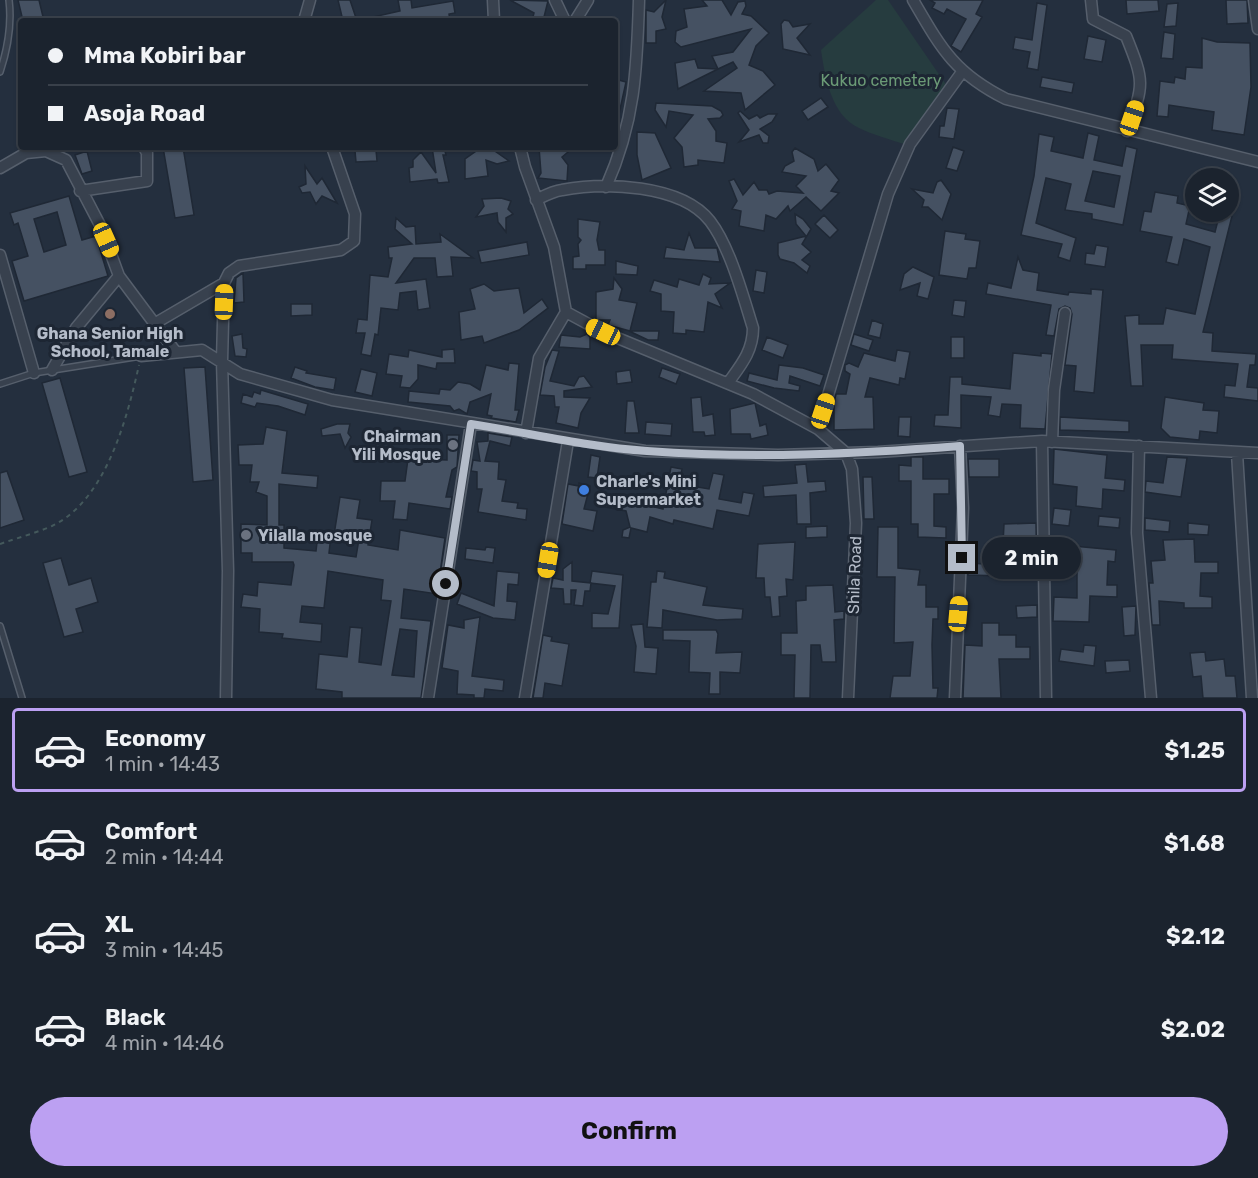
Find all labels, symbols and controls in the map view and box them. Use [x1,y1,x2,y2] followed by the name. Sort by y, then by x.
[84,42,245,69] text: Mma Kobiri bar
[821,71,942,90] park label: Kukuo cemetery
[1118,98,1146,138] car
[84,100,205,127] text: Asoja Road
[1185,168,1239,222] map controls
[1185,168,1239,222] button: layers
[90,220,122,260] car
[214,284,234,320] car
[103,307,117,321] marker: Ghana Senior High School, Tamale
[583,316,623,348] car
[37,324,183,361] place label: Ghana Senior High School, Tamale
[809,391,837,431] car
[352,427,441,464] place label: Chairman Yili Mosque
[446,438,460,452] marker: Chairman Yili Mosque
[596,472,702,509] place label: Charle's Mini Supermarket
[577,483,591,497] marker: Charle's Mini Supermarket
[258,526,372,545] place label: Yilalla mosque
[239,528,253,542] marker: Yilalla mosque
[844,536,865,614] street label: Shila Road
[983,537,1082,579] callout: 2 min
[536,541,560,579] car
[948,544,975,571] route end
[1004,546,1059,570] text: 2 min
[432,570,459,597] route start
[947,595,969,633] car
[33,723,87,777] icon: car
[105,725,206,752] text: Economy
[1165,737,1225,764] text: $1.25
[105,752,220,776] text: 1 min · 14:43
[33,816,87,870] icon: car
[105,818,197,845] text: Comfort
[1164,830,1225,857] text: $1.68
[105,845,224,869] text: 2 min · 14:44
[33,909,87,963] icon: car
[105,911,133,938] text: XL
[1166,923,1225,950] text: $2.12
[105,938,223,962] text: 3 min · 14:45
[33,1002,87,1056] icon: car
[105,1004,166,1031] text: Black
[1161,1016,1225,1043] text: $2.02
[105,1031,224,1055] text: 4 min · 14:46
[30,1097,1228,1166] button: Confirm

